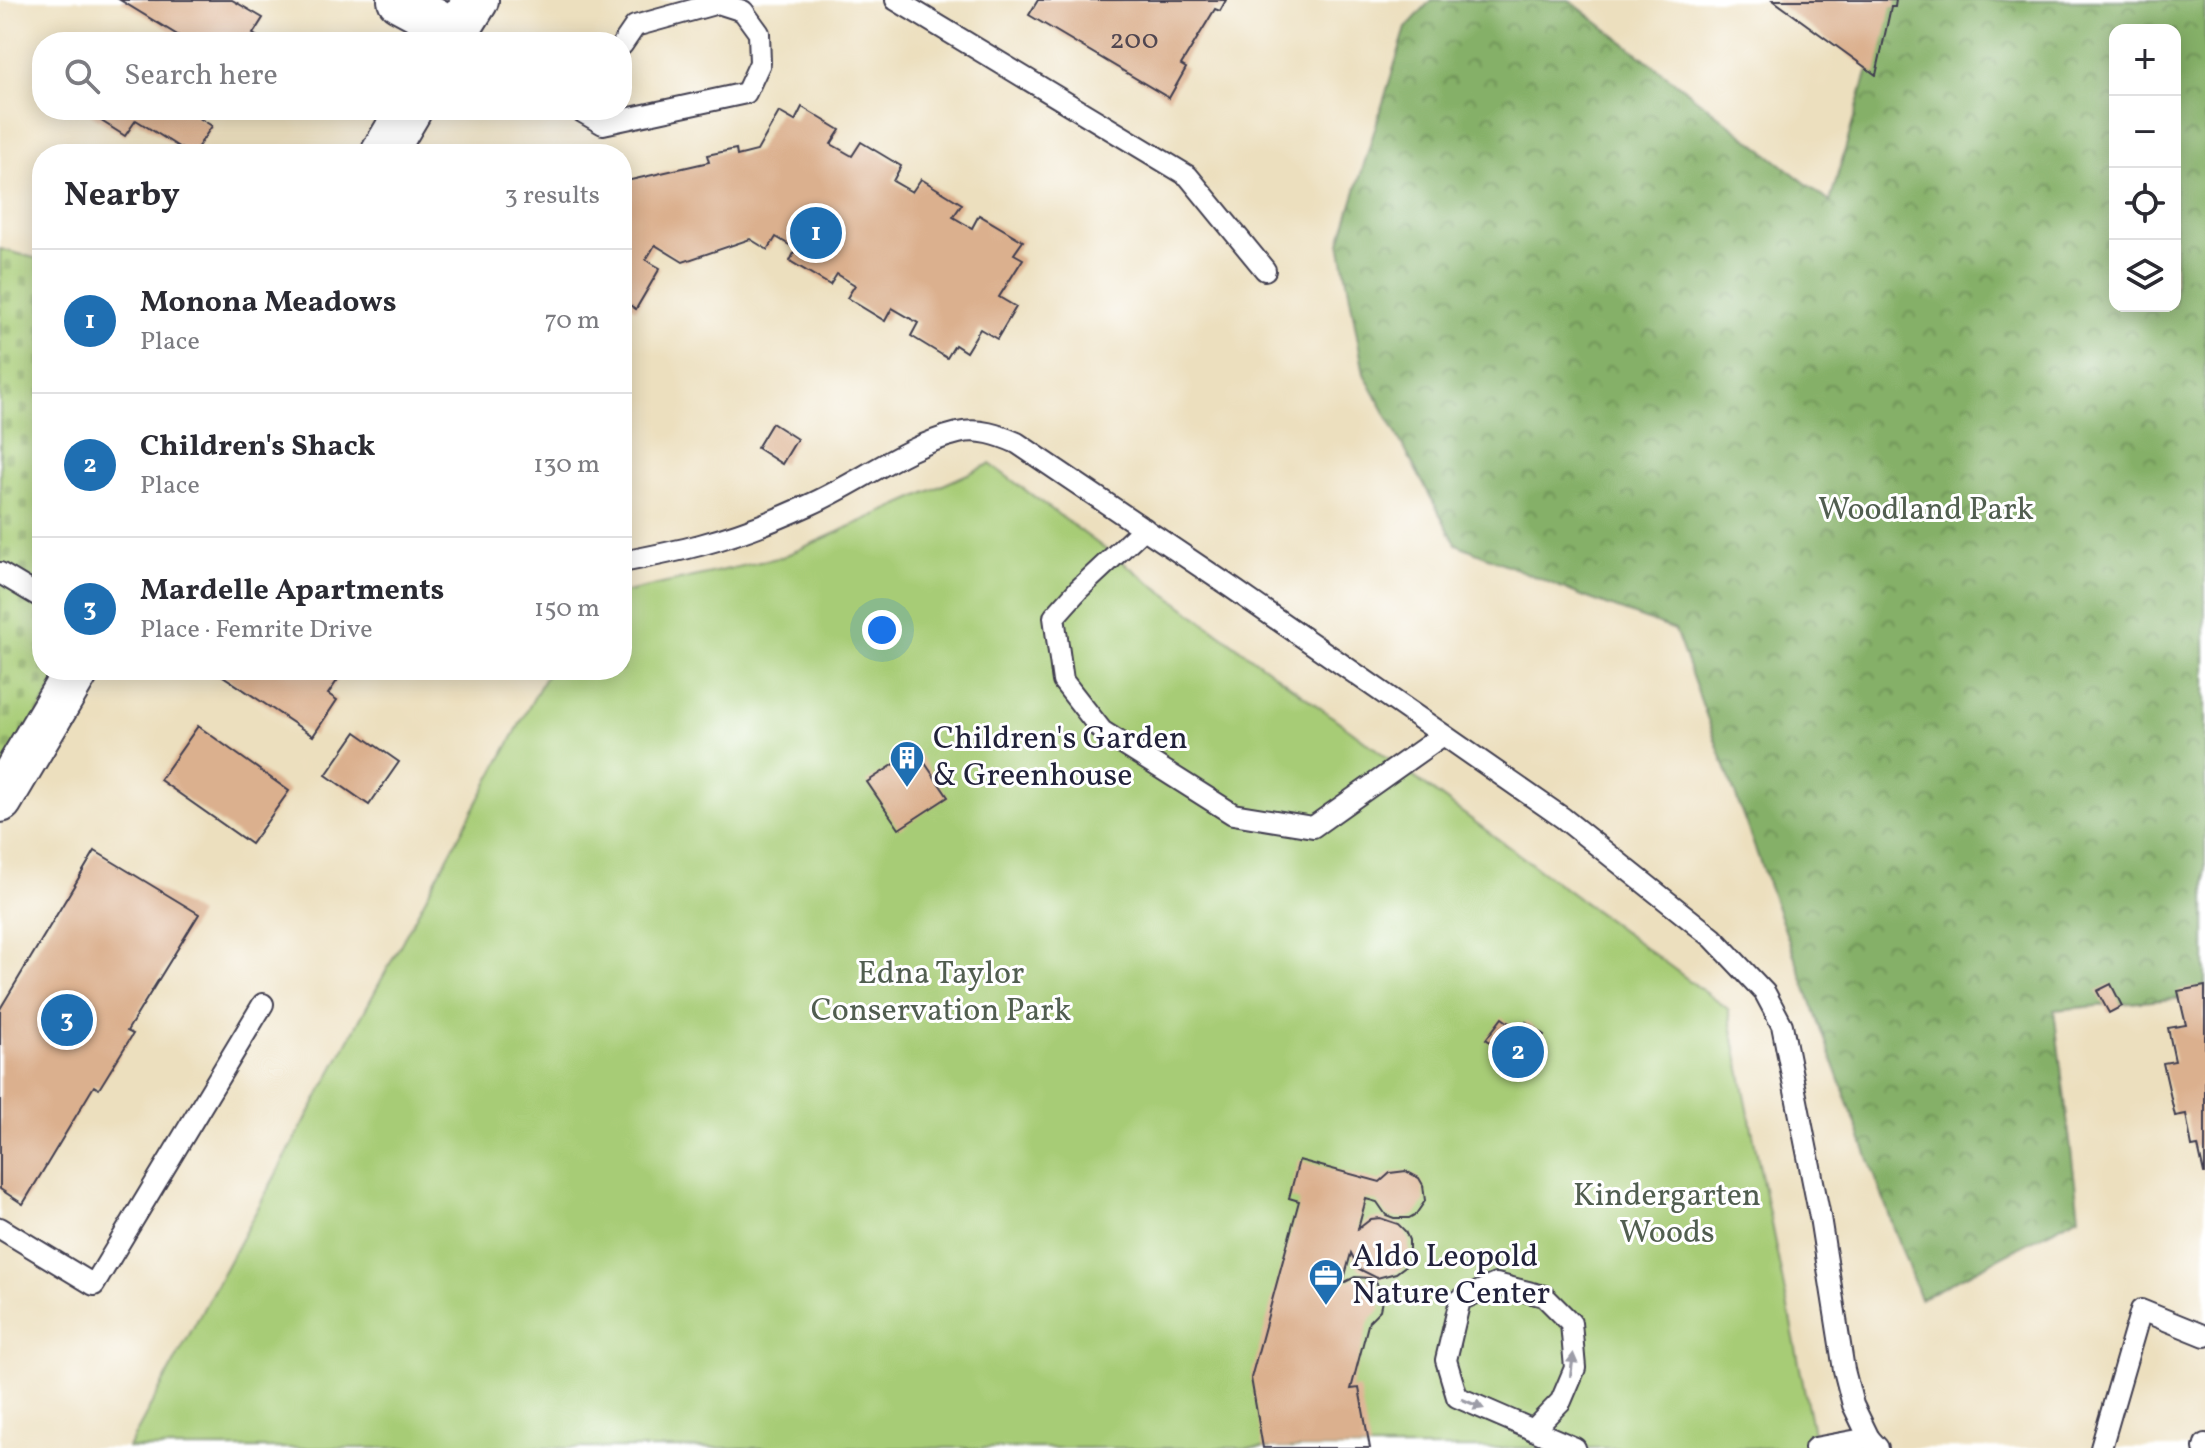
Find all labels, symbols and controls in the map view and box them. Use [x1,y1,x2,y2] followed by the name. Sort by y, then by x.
[1110,21,1158,60] house number: 200
[2109,24,2181,312] map controls
[2109,24,2181,96] button: +
[32,32,632,120] search box
[60,54,104,98] icon: search
[124,55,278,97] text: Search here
[2109,96,2181,168] button: −
[2109,168,2181,240] button: locate
[64,173,180,220] text: Nearby
[504,178,600,214] text: 3 results
[790,203,842,263] pin: 1
[2109,240,2181,312] button: layers
[140,282,397,324] text: Monona Meadows
[85,303,95,339] text: 1
[545,303,600,339] text: 70 m
[140,324,200,360] text: Place
[140,426,376,468] text: Children's Shack
[83,447,97,483] text: 2
[533,447,600,483] text: 130 m
[140,468,200,504] text: Place
[1818,489,2034,533] park label: Woodland Park
[140,570,444,612] text: Mardelle Apartments
[83,591,97,627] text: 3
[534,591,600,627] text: 150 m
[862,610,902,650] your location
[140,612,373,648] text: Place · Femrite Drive
[933,718,1188,799] place label: Children's Garden & Greenhouse
[888,739,926,789] building icon: Children's Garden & Greenhouse
[811,953,1071,1034] park label: Edna Taylor Conservation Park
[41,990,93,1050] pin: 3
[1492,1022,1544,1082] pin: 2
[1573,1175,1761,1256] park label: Kindergarten Woods
[1352,1236,1550,1317] place label: Aldo Leopold Nature Center
[1307,1257,1345,1307] office icon: Aldo Leopold Nature Center
[1565,1353,1578,1378] one-way arrow
[1461,1397,1485,1411] one-way arrow

